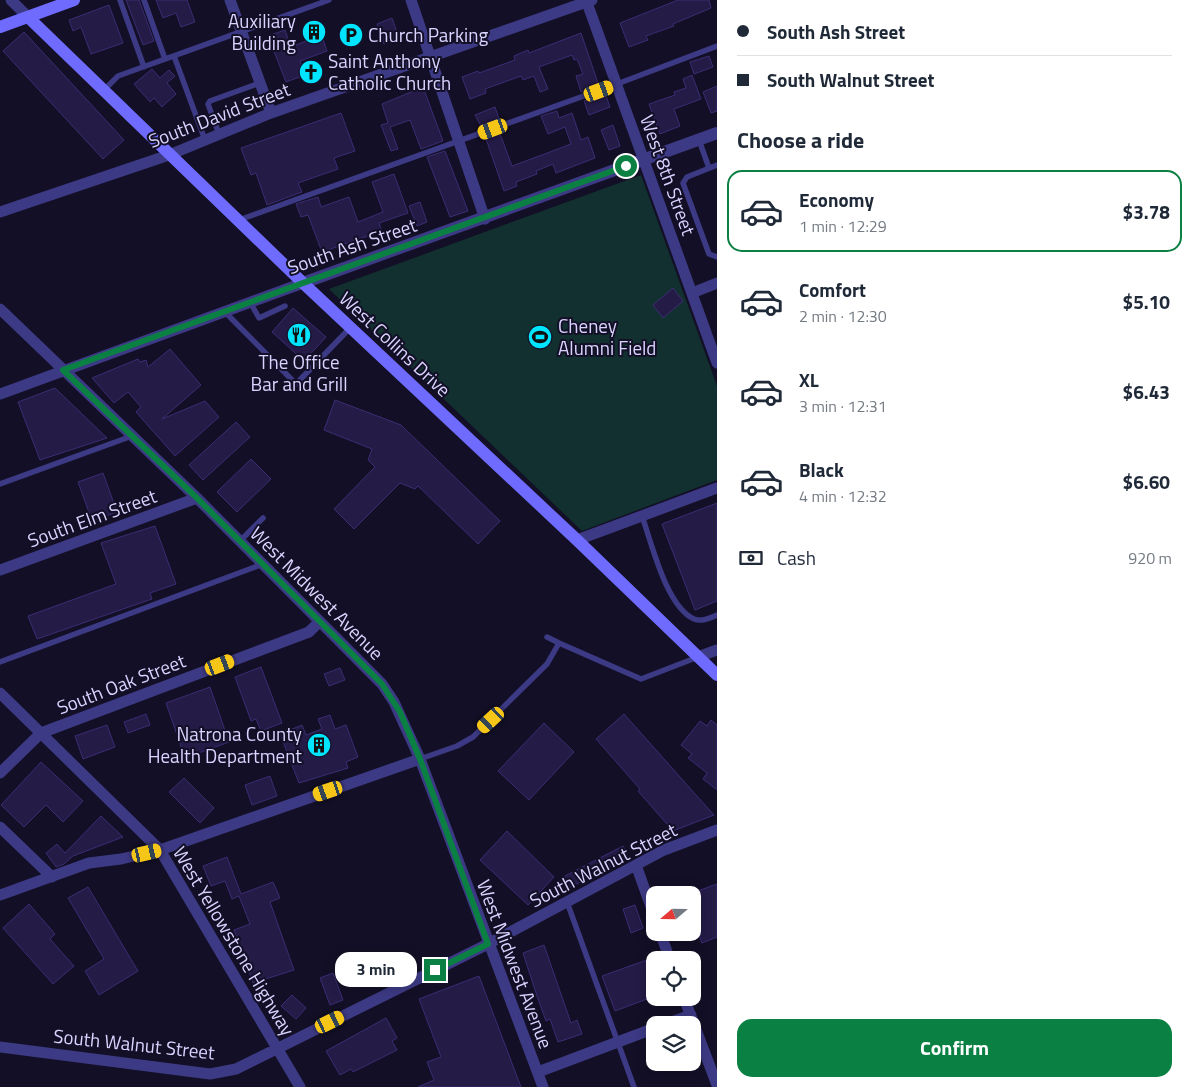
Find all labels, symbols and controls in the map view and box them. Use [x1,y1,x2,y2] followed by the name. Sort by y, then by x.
[228,6,296,57] place label: Auxiliary Building
[767,17,905,46] text: South Ash Street
[301,19,327,45] building icon: Auxiliary Building
[368,20,488,49] place label: Church Parking
[338,22,364,48] parking icon: Church Parking
[328,46,451,97] place label: Saint Anthony Catholic Church
[298,59,324,85] church icon: Saint Anthony Catholic Church
[767,65,934,94] text: South Walnut Street
[144,74,294,155] street label: South David Street
[582,79,615,103] car
[633,110,704,239] street label: West 8th Street
[476,117,509,141] car
[737,123,864,157] text: Choose a ride
[615,155,637,177] route start
[799,185,874,214] text: Economy
[739,189,784,234] icon: car
[1123,197,1170,226] text: $3.78
[283,210,421,281] street label: South Ash Street
[799,214,887,238] text: 1 min · 12:29
[799,275,866,304] text: Comfort
[739,279,784,324] icon: car
[333,284,458,403] street label: West Collins Drive
[1123,287,1170,316] text: $5.10
[799,304,887,328] text: 2 min · 12:30
[558,311,656,362] place label: Cheney Alumni Field
[286,322,312,348] restaurant icon: The Office Bar and Grill
[527,324,553,350] sports icon: Cheney Alumni Field
[250,347,348,398] place label: The Office Bar and Grill
[799,365,819,394] text: XL
[739,369,784,414] icon: car
[1123,377,1170,406] text: $6.43
[799,394,887,418] text: 3 min · 12:31
[799,455,844,484] text: Black
[739,459,784,504] icon: car
[1123,467,1170,496] text: $6.60
[23,481,161,554] street label: South Elm Street
[799,484,887,508] text: 4 min · 12:32
[244,519,391,666] street label: West Midwest Avenue
[777,543,816,572] text: Cash
[737,544,765,572] icon: cash
[1128,546,1172,570] text: 920 m
[52,646,190,721] street label: South Oak Street
[203,653,236,677] car
[474,704,507,736] car
[148,719,302,770] place label: Natrona County Health Department
[306,732,332,758] building icon: Natrona County Health Department
[311,779,344,803] car
[524,815,682,914] street label: South Walnut Street
[166,840,303,1041] street label: West Yellowstone Highway
[130,842,163,864] car
[470,875,561,1053] street label: West Midwest Avenue
[646,886,701,941] north arrow
[646,886,701,1071] map controls
[646,951,701,1006] button: locate
[335,952,418,988] callout: 3 min
[357,957,395,981] text: 3 min
[424,959,446,981] route end
[313,1009,346,1035] car
[646,1016,701,1071] button: layers
[737,1019,1172,1077] button: Confirm
[52,1021,216,1066] street label: South Walnut Street

